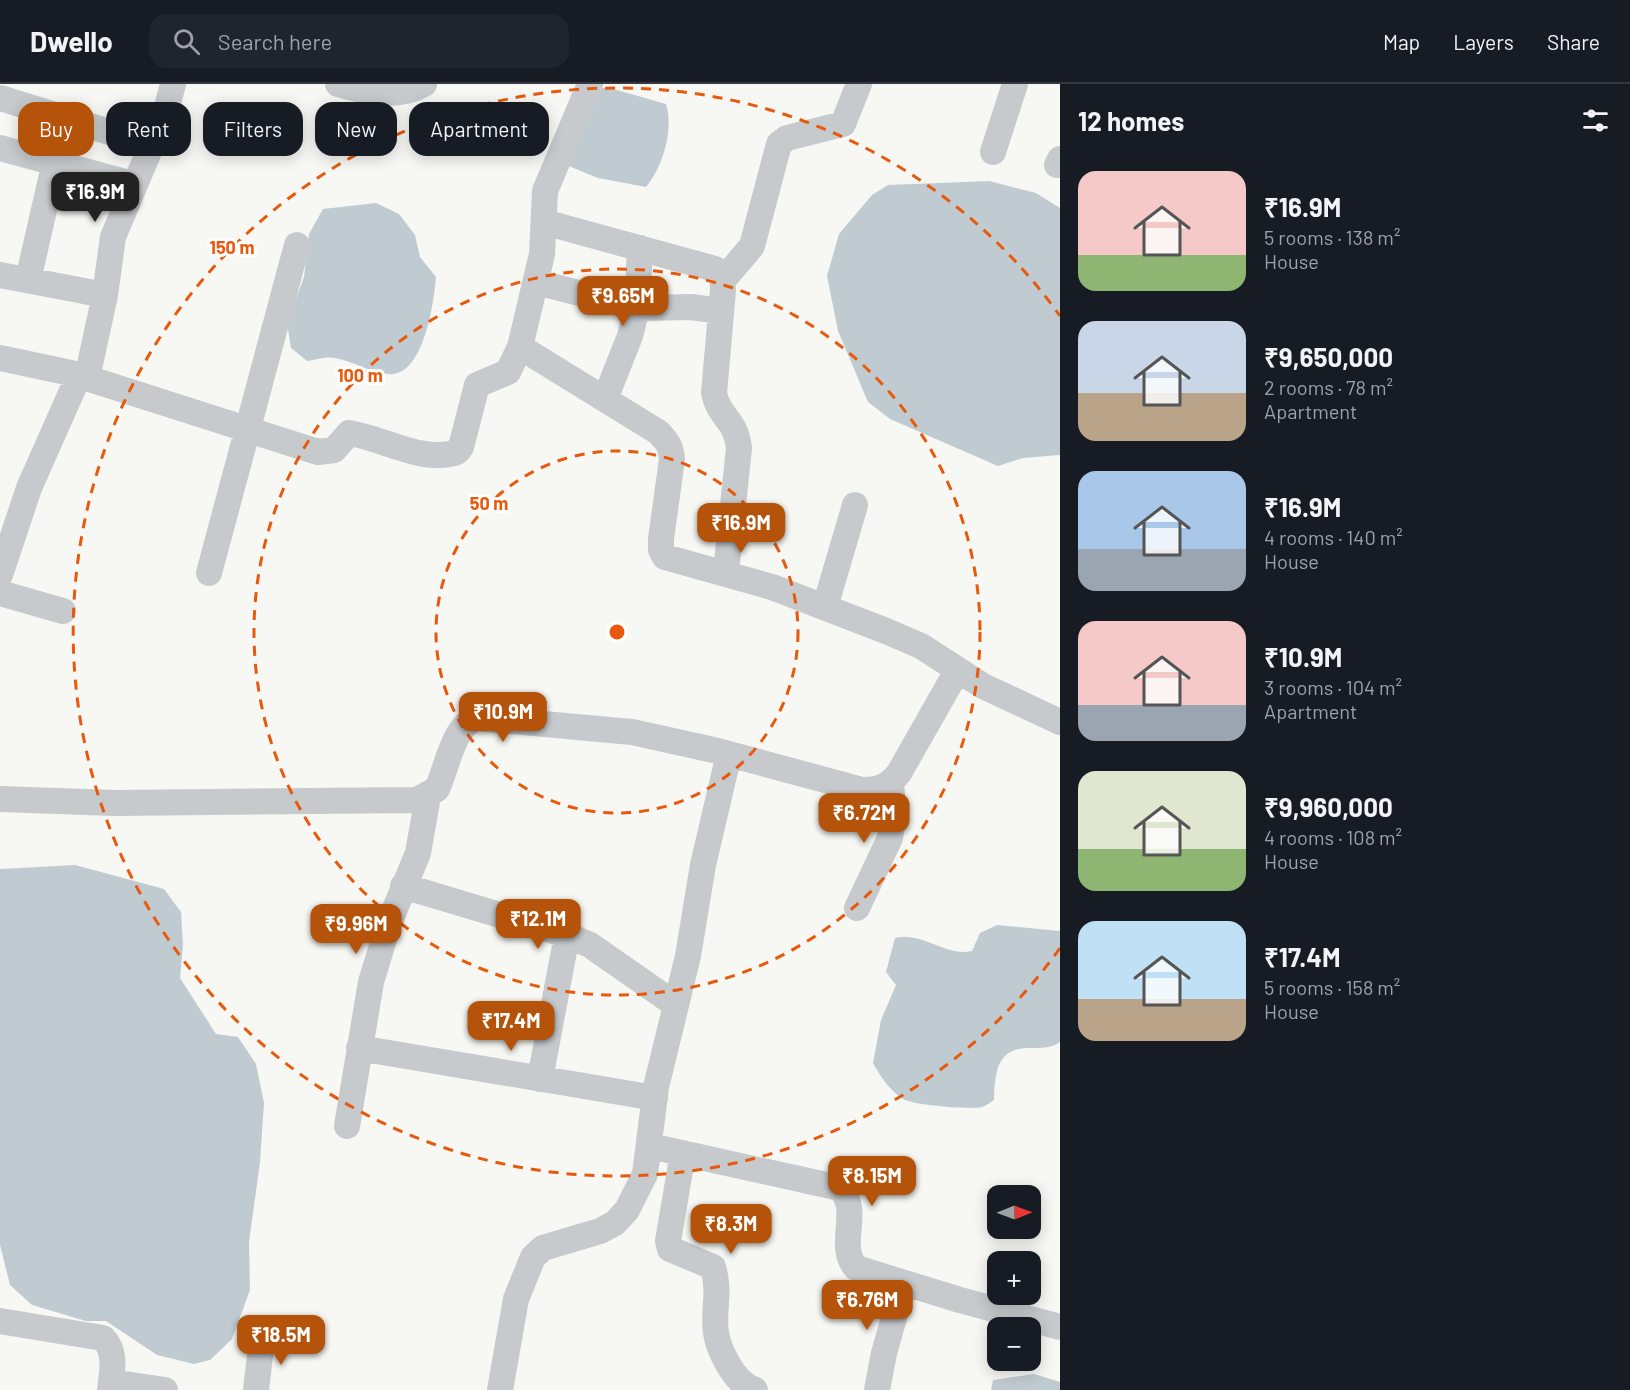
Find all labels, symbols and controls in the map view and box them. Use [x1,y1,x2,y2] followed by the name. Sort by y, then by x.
[149,14,569,68] search box
[30,24,113,58] text: Dwello
[170,25,203,58] icon: search
[218,28,332,54] text: Search here
[1383,29,1420,54] text: Map
[1453,29,1514,54] text: Layers
[1547,29,1600,54] text: Share
[18,102,94,156] chip: Buy
[106,102,191,156] chip: Rent
[203,102,303,156] chip: Filters
[315,102,397,156] chip: New
[409,102,549,156] chip: Apartment
[1579,104,1612,137] icon: filters
[1078,105,1184,136] text: 12 homes
[46,172,144,223] pin: ₹16.9M
[65,179,125,203] text: ₹16.9M
[1264,191,1341,222] text: ₹16.9M
[1126,195,1198,267] icon: home
[1264,225,1400,249] text: 5 rooms · 138 m²
[210,236,254,258] text: 150 m
[1264,249,1319,273] text: House
[574,276,672,327] pin: ₹9.65M
[591,283,655,307] text: ₹9.65M
[1264,341,1393,372] text: ₹9,650,000
[1126,345,1198,417] icon: home
[337,364,383,386] text: 100 m
[1264,375,1393,399] text: 2 rooms · 78 m²
[1264,399,1357,423] text: Apartment
[1264,491,1341,522] text: ₹16.9M
[470,492,508,514] text: 50 m
[1126,495,1198,567] icon: home
[692,503,790,554] pin: ₹16.9M
[711,510,771,534] text: ₹16.9M
[1264,525,1403,549] text: 4 rooms · 140 m²
[1264,549,1319,573] text: House
[607,622,627,642] centre of rings
[1264,641,1342,672] text: ₹10.9M
[1126,645,1198,717] icon: home
[1264,675,1402,699] text: 3 rooms · 104 m²
[454,692,552,743] pin: ₹10.9M
[473,699,533,723] text: ₹10.9M
[1264,699,1357,723] text: Apartment
[1264,791,1393,822] text: ₹9,960,000
[815,793,913,844] pin: ₹6.72M
[1126,795,1198,867] icon: home
[833,800,896,824] text: ₹6.72M
[1264,825,1402,849] text: 4 rooms · 108 m²
[1264,849,1319,873] text: House
[489,899,587,950] pin: ₹12.1M
[307,904,405,955] pin: ₹9.96M
[510,906,566,930] text: ₹12.1M
[324,911,388,935] text: ₹9.96M
[1264,941,1341,972] text: ₹17.4M
[1126,945,1198,1017] icon: home
[1264,975,1400,999] text: 5 rooms · 158 m²
[1264,999,1319,1023] text: House
[462,1001,560,1052] pin: ₹17.4M
[482,1008,540,1032] text: ₹17.4M
[823,1156,921,1207] pin: ₹8.15M
[842,1163,902,1187] text: ₹8.15M
[987,1185,1041,1239] north arrow
[987,1185,1041,1371] map controls
[689,1204,773,1255] pin: ₹8.3M
[705,1211,757,1235] text: ₹8.3M
[987,1251,1041,1305] button: +
[818,1280,916,1331] pin: ₹6.76M
[836,1287,898,1311] text: ₹6.76M
[232,1315,330,1366] pin: ₹18.5M
[987,1317,1041,1371] button: −
[251,1322,311,1346] text: ₹18.5M

